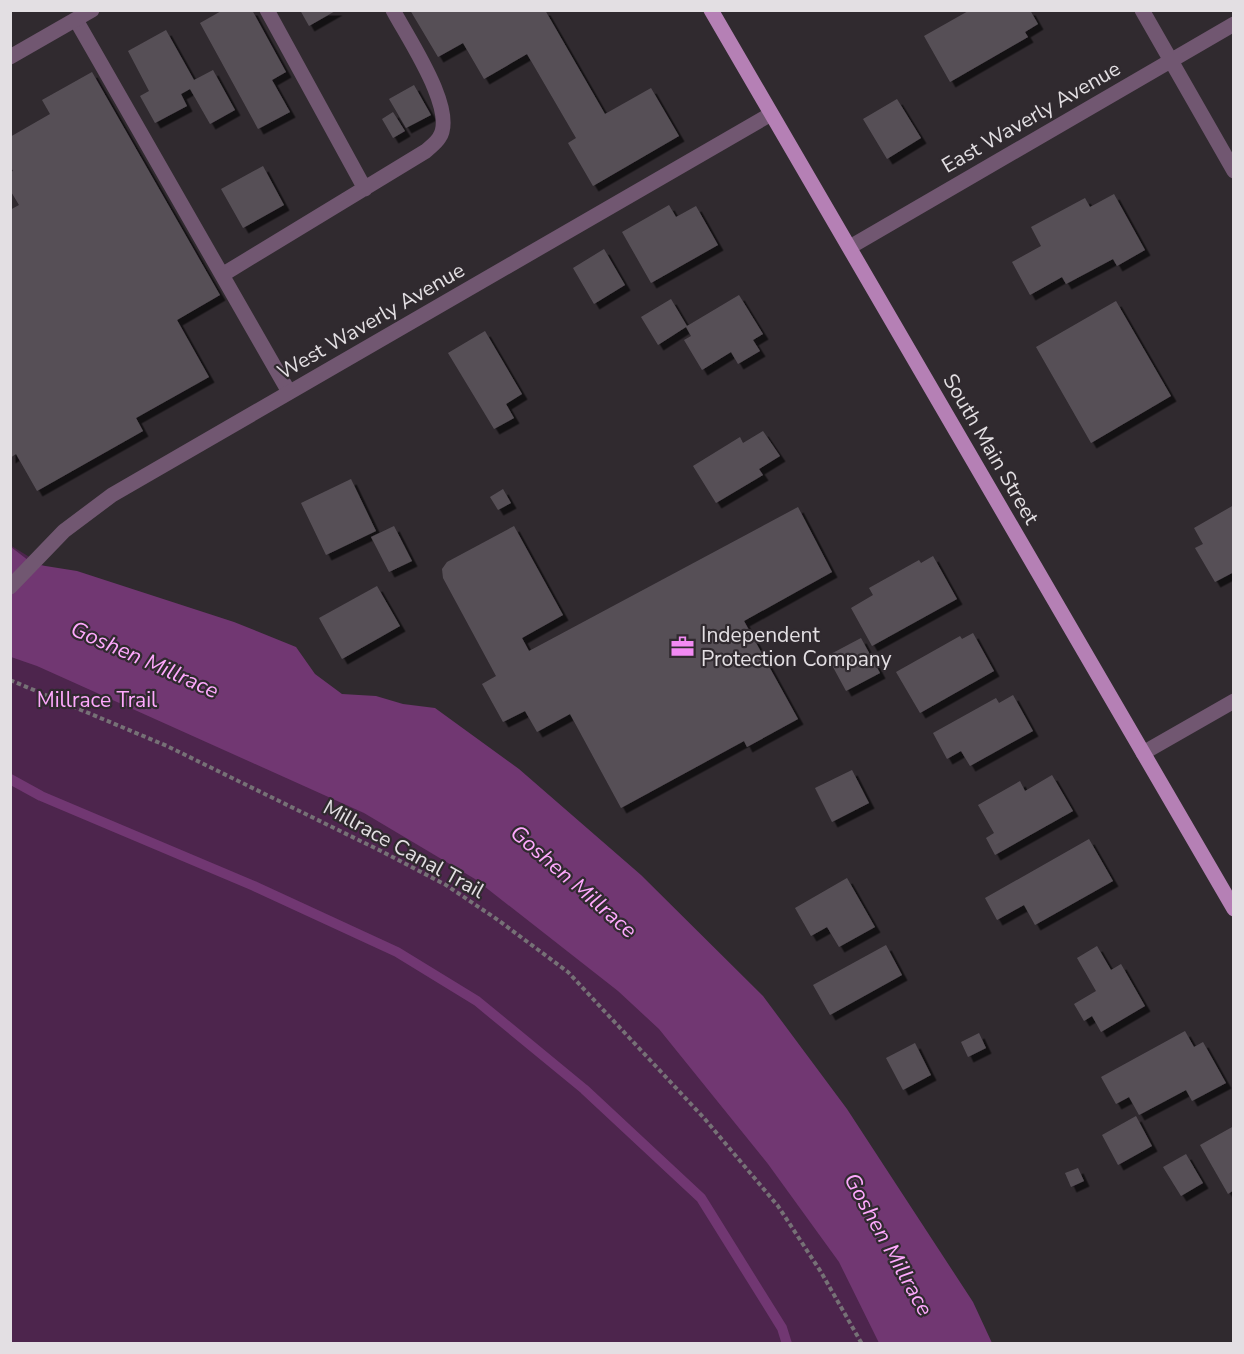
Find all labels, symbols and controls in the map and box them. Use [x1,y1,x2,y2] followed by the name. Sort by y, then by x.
[937,54,1125,180] street label: East Waverly Avenue
[272,256,470,386] street label: West Waverly Avenue
[936,369,1046,530] street label: South Main Street
[66,614,224,706] water label: Goshen Millrace
[701,621,892,673] place label: Independent Protection Company
[670,634,696,660] office icon: Independent Protection Company
[37,686,158,714] park label: Millrace Trail
[318,793,490,905] street label: Millrace Canal Trail
[503,818,643,945] water label: Goshen Millrace
[836,1168,940,1322] water label: Goshen Millrace

